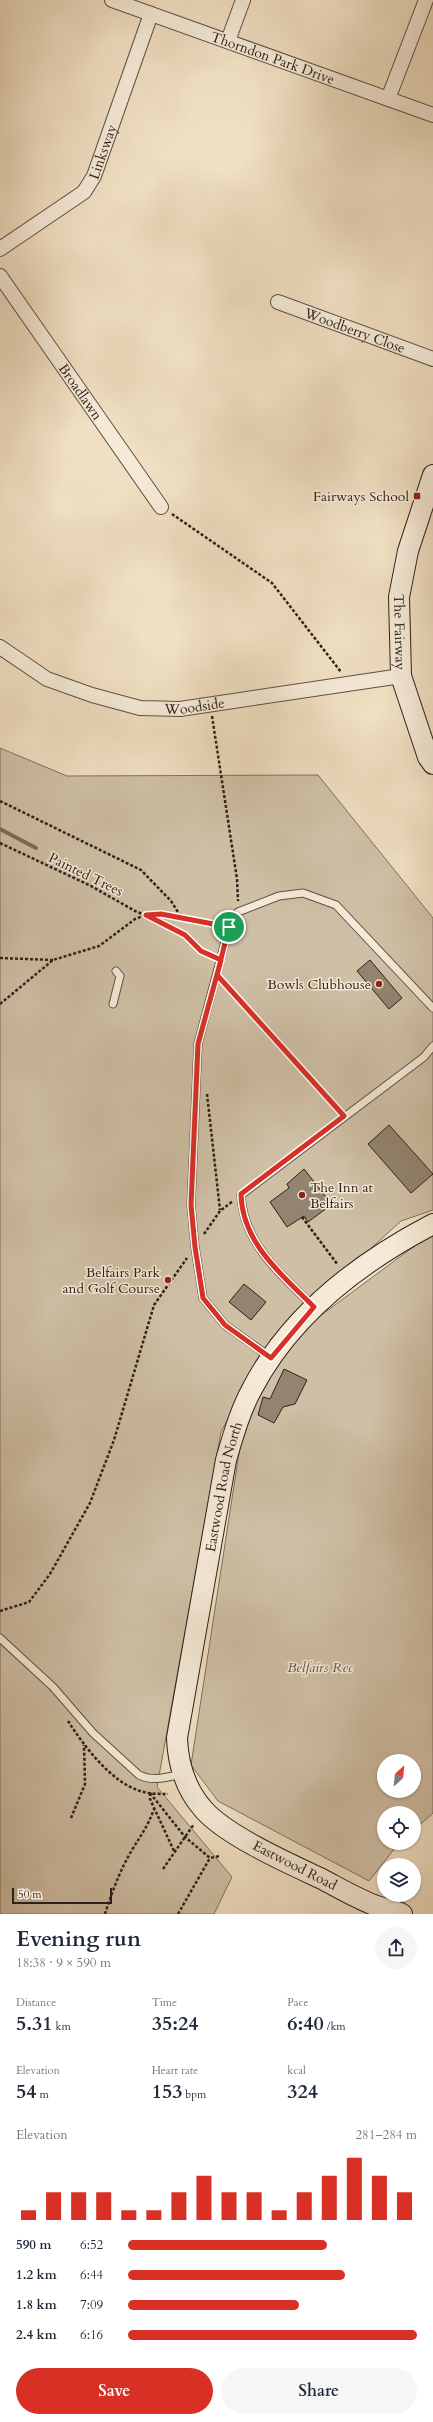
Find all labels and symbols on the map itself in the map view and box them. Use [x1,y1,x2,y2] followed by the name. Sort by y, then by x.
[208,27,337,89] street label: Thorndon Park Drive
[85,121,122,182] street label: Linksway
[301,303,408,358] street label: Woodberry Close
[54,360,106,424] street label: Broadlawn
[313,487,409,506] place label: Fairways School
[412,491,422,501] marker: Fairways School
[389,594,410,671] street label: The Fairway
[163,693,226,719] street label: Woodside
[45,848,127,901] street label: Painted Trees
[212,910,246,944] pin
[267,975,371,994] place label: Bowls Clubhouse
[374,979,384,989] marker: Bowls Clubhouse
[310,1178,374,1213] place label: The Inn at Belfairs
[297,1190,307,1200] marker: The Inn at Belfairs
[62,1263,160,1298] place label: Belfairs Park and Golf Course
[163,1275,173,1285] marker: Belfairs Park and Golf Course
[201,1419,247,1554] street label: Eastwood Road North
[287,1658,353,1677] park label: Belfairs Rec
[377,1754,421,1798] north arrow
[249,1836,341,1895] street label: Eastwood Road
[12,1886,112,1905] scale bar

